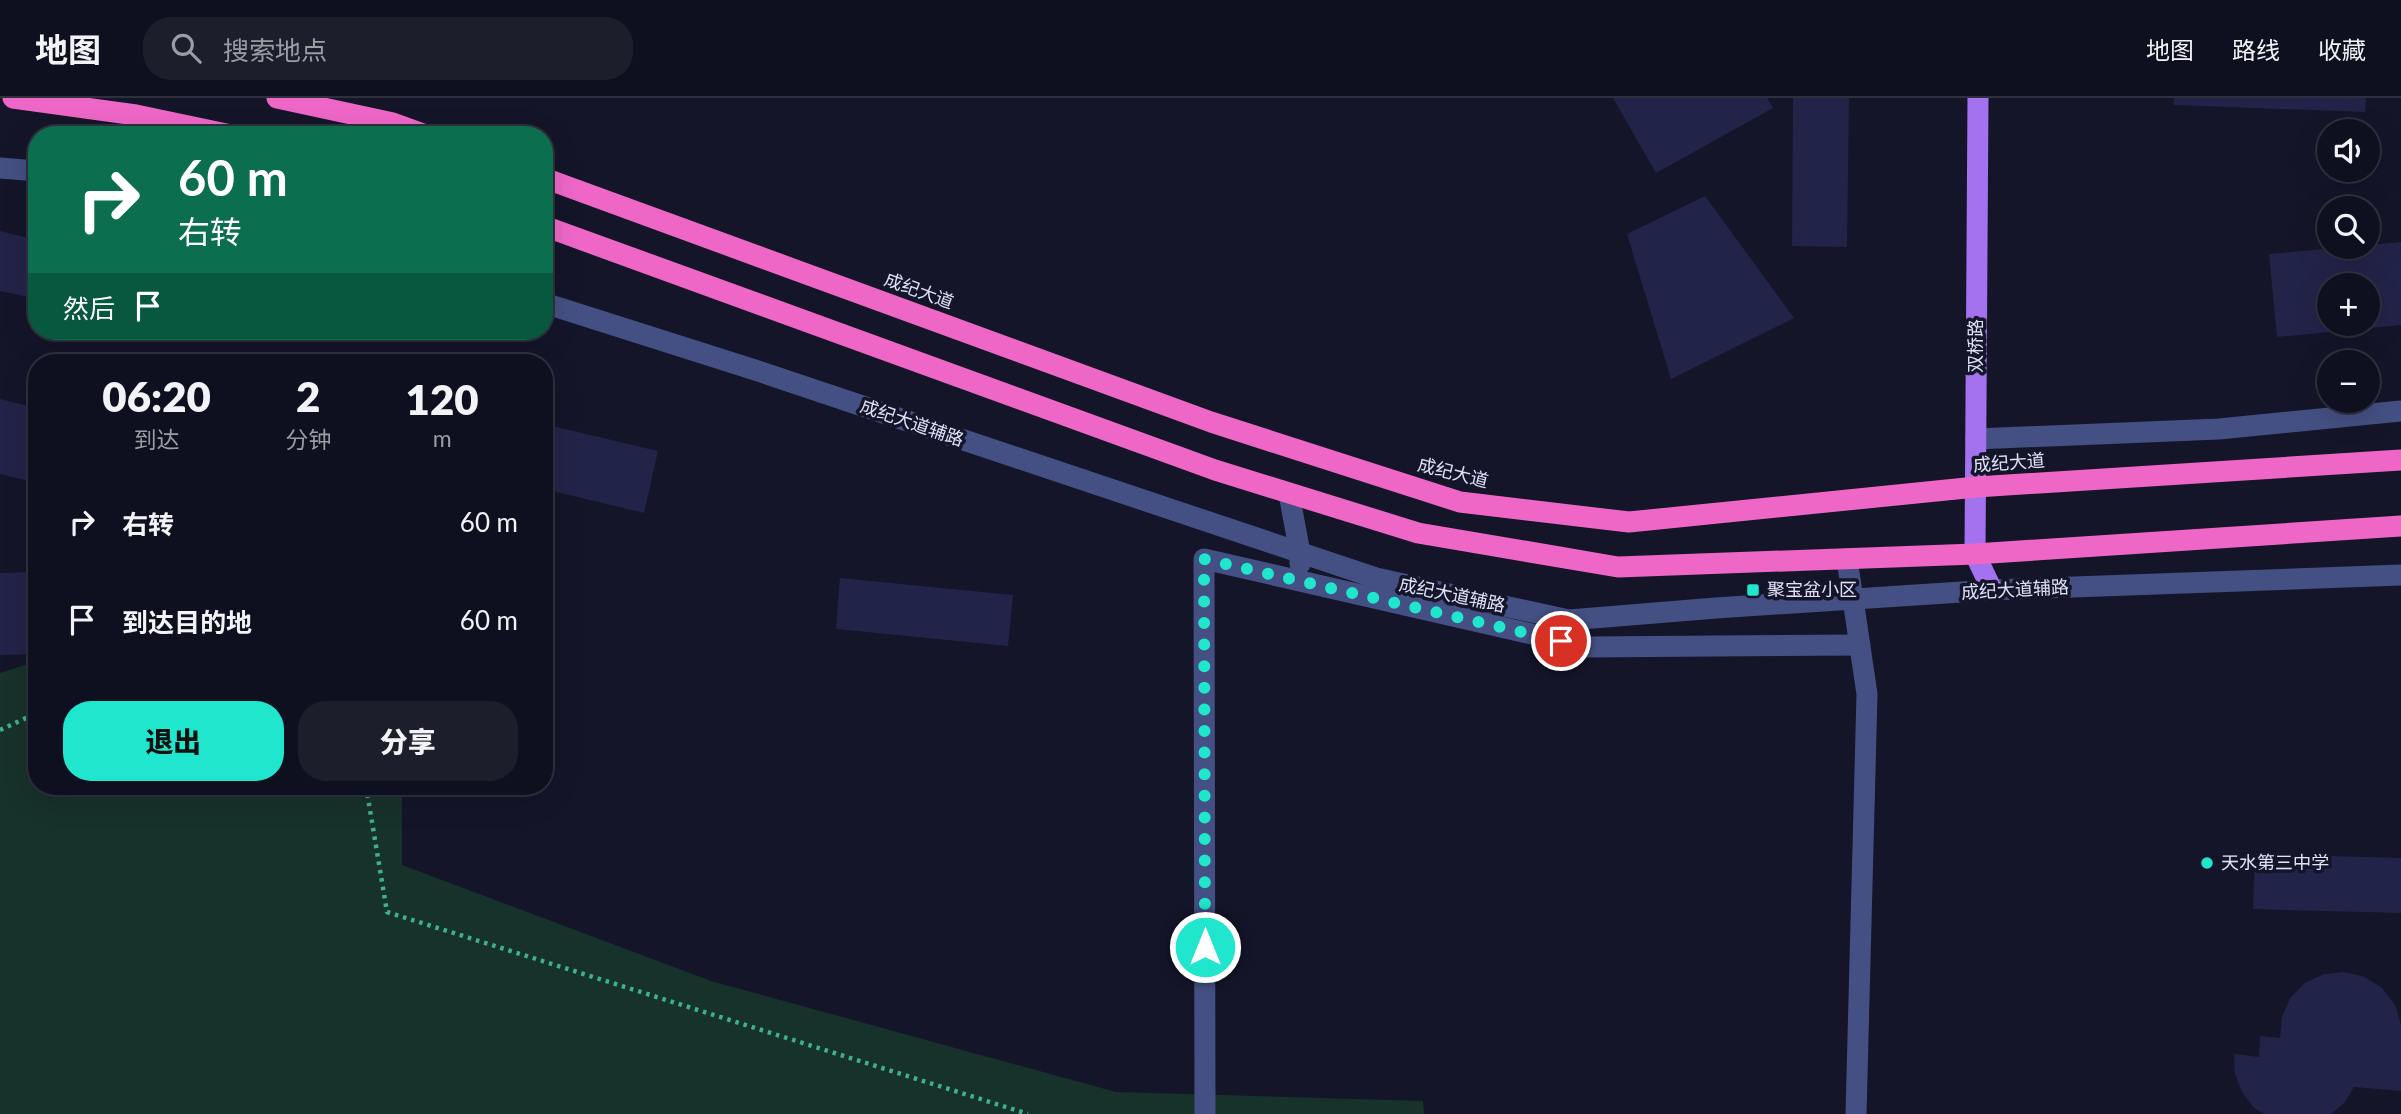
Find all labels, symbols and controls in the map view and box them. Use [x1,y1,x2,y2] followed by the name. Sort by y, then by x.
[143,17,633,80] search box
[35,29,101,69] text: 地图
[167,29,205,67] icon: search
[223,34,327,66] text: 搜索地点
[2146,35,2194,64] text: 地图
[2232,35,2280,64] text: 路线
[2318,35,2366,64] text: 收藏
[2317,119,2380,413] map controls
[2317,119,2380,182] button: sound
[178,148,288,206] text: 60 m
[63,154,154,245] icon: right
[2317,196,2380,259] button: search
[178,212,242,251] text: 右转
[882,267,957,313] street label: 成纪大道
[2317,273,2380,336] button: +
[129,287,167,325] icon: arrive
[63,292,115,324] text: 然后
[1964,319,1986,373] street label: 双桥路
[2317,350,2380,413] button: −
[102,371,211,421] text: 06:20
[296,371,320,421] text: 2
[406,374,479,424] text: 120
[858,394,967,450] street label: 成纪大道辅路
[433,424,452,452] text: m
[134,425,180,453] text: 到达
[285,425,331,453] text: 分钟
[1972,449,2046,475] street label: 成纪大道
[1416,453,1491,491] street label: 成纪大道
[63,503,101,541] icon: right
[460,506,518,538] text: 60 m
[122,508,174,540] text: 右转
[1397,572,1507,616] street label: 成纪大道辅路
[1960,575,2069,603] street label: 成纪大道辅路
[1767,578,1857,600] place label: 聚宝盆小区
[1745,582,1761,598] marker: 聚宝盆小区
[63,601,101,639] icon: arrive
[460,604,518,636] text: 60 m
[122,606,252,638] text: 到达目的地
[1531,611,1591,671] pin
[1542,622,1580,660] icon: arrive
[63,701,284,781] button: 退出
[298,701,518,781] button: 分享
[2221,851,2329,873] place label: 天水第三中学
[2199,855,2215,871] marker: 天水第三中学
[1168,910,1242,984] position arrow

